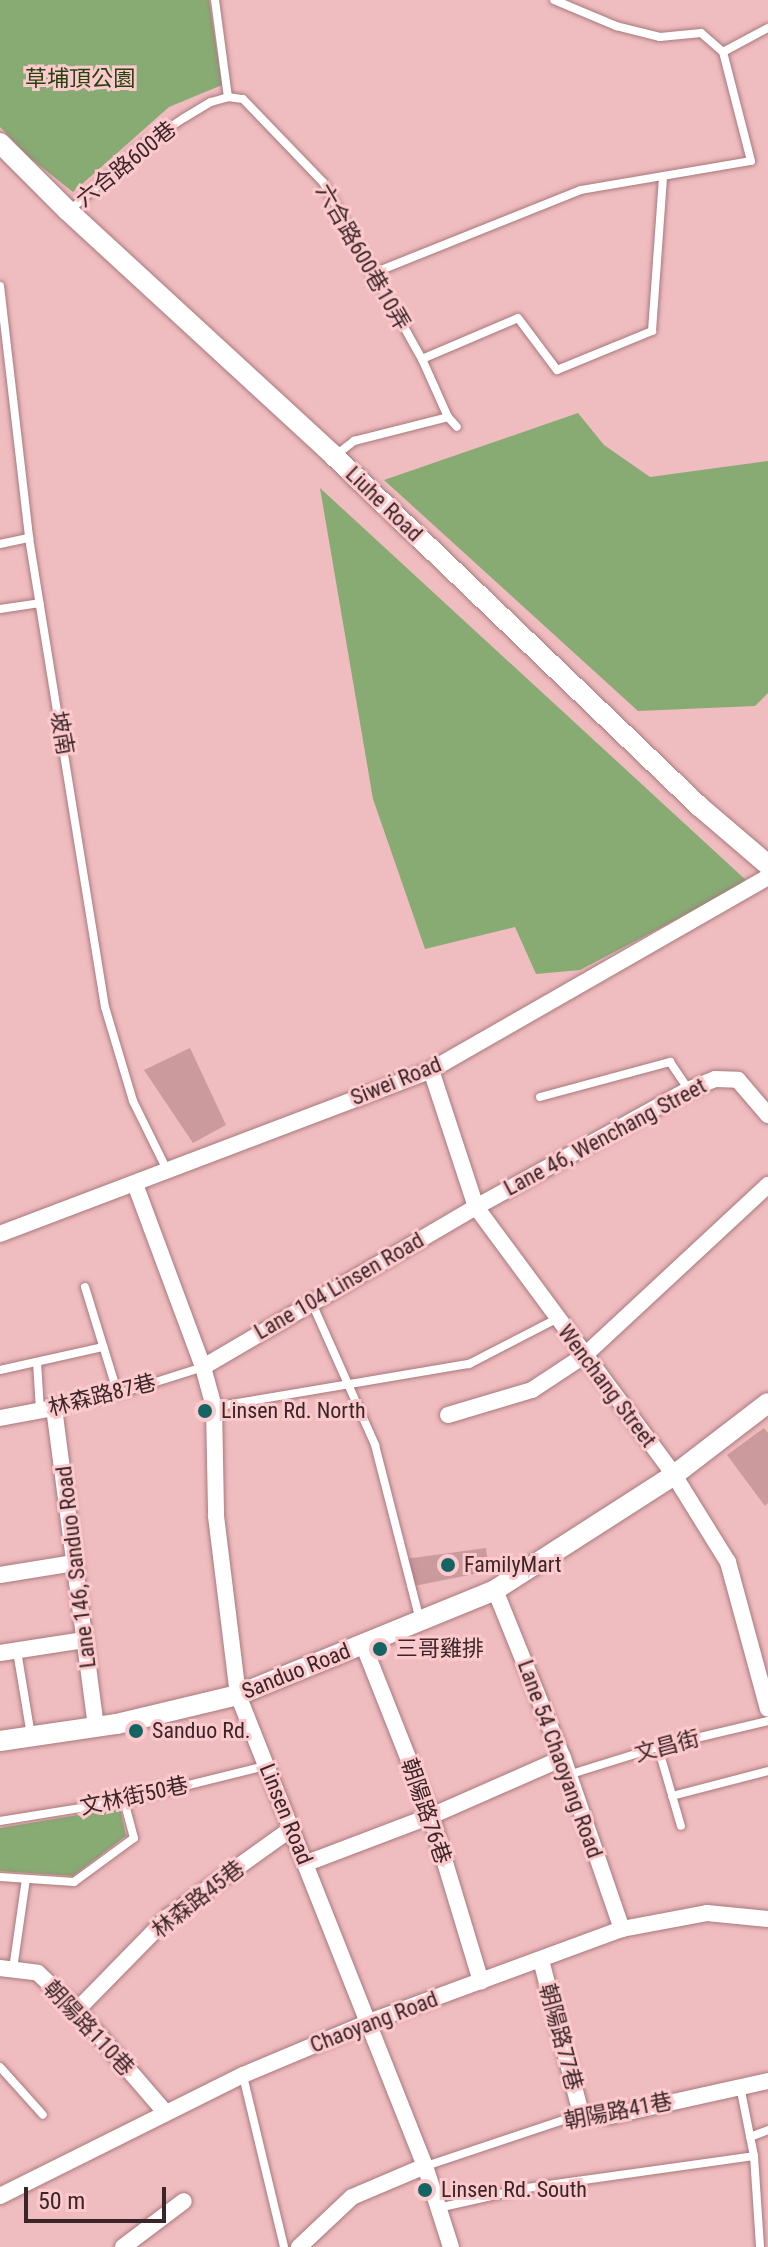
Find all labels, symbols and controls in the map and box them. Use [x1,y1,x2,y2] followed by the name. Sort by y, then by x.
[25,66,135,92] park label: 草埔頂公園
[71,116,181,212] street label: 六合路600巷
[310,179,416,335] street label: 六合路600巷10弄
[340,461,428,547] street label: Liuhe Road
[45,709,79,757] street label: 坡南
[347,1051,445,1111] street label: Siwei Road
[499,1073,711,1201] street label: Lane 46, Wenchang Street
[250,1227,428,1345] street label: Lane 104 Linsen Road
[552,1319,662,1453] street label: Wenchang Street
[46,1369,158,1421] street label: 林森路87巷
[221,1398,366,1424] place label: Linsen Rd. North
[196,1402,214,1420] marker: Linsen Rd. North
[51,1464,101,1670] street label: Lane 146, Sanduo Road
[464,1552,561,1578] place label: FamilyMart
[439,1556,457,1574] marker: FamilyMart
[396,1636,484,1662] place label: 三哥雞排
[238,1637,354,1705] street label: Sanduo Road
[371,1640,389,1658] marker: 三哥雞排
[512,1656,608,1862] street label: Lane 54 Chaoyang Road
[152,1718,251,1744] place label: Sanduo Rd.
[127,1722,145,1740] marker: Sanduo Rd.
[632,1725,702,1767] street label: 文昌街
[396,1755,456,1867] street label: 朝陽路76巷
[254,1760,318,1868] street label: Linsen Road
[78,1772,190,1820] street label: 文林街50巷
[147,1855,249,1943] street label: 林森路45巷
[38,1975,140,2081] street label: 朝陽路110巷
[534,1981,588,2093] street label: 朝陽路77巷
[306,1986,442,2058] street label: Chaoyang Road
[562,2088,674,2134] street label: 朝陽路41巷
[28,2171,170,2221] scale bar
[441,2177,587,2203] place label: Linsen Rd. South
[416,2181,434,2199] marker: Linsen Rd. South
[38,2187,85,2215] text: 50 m

